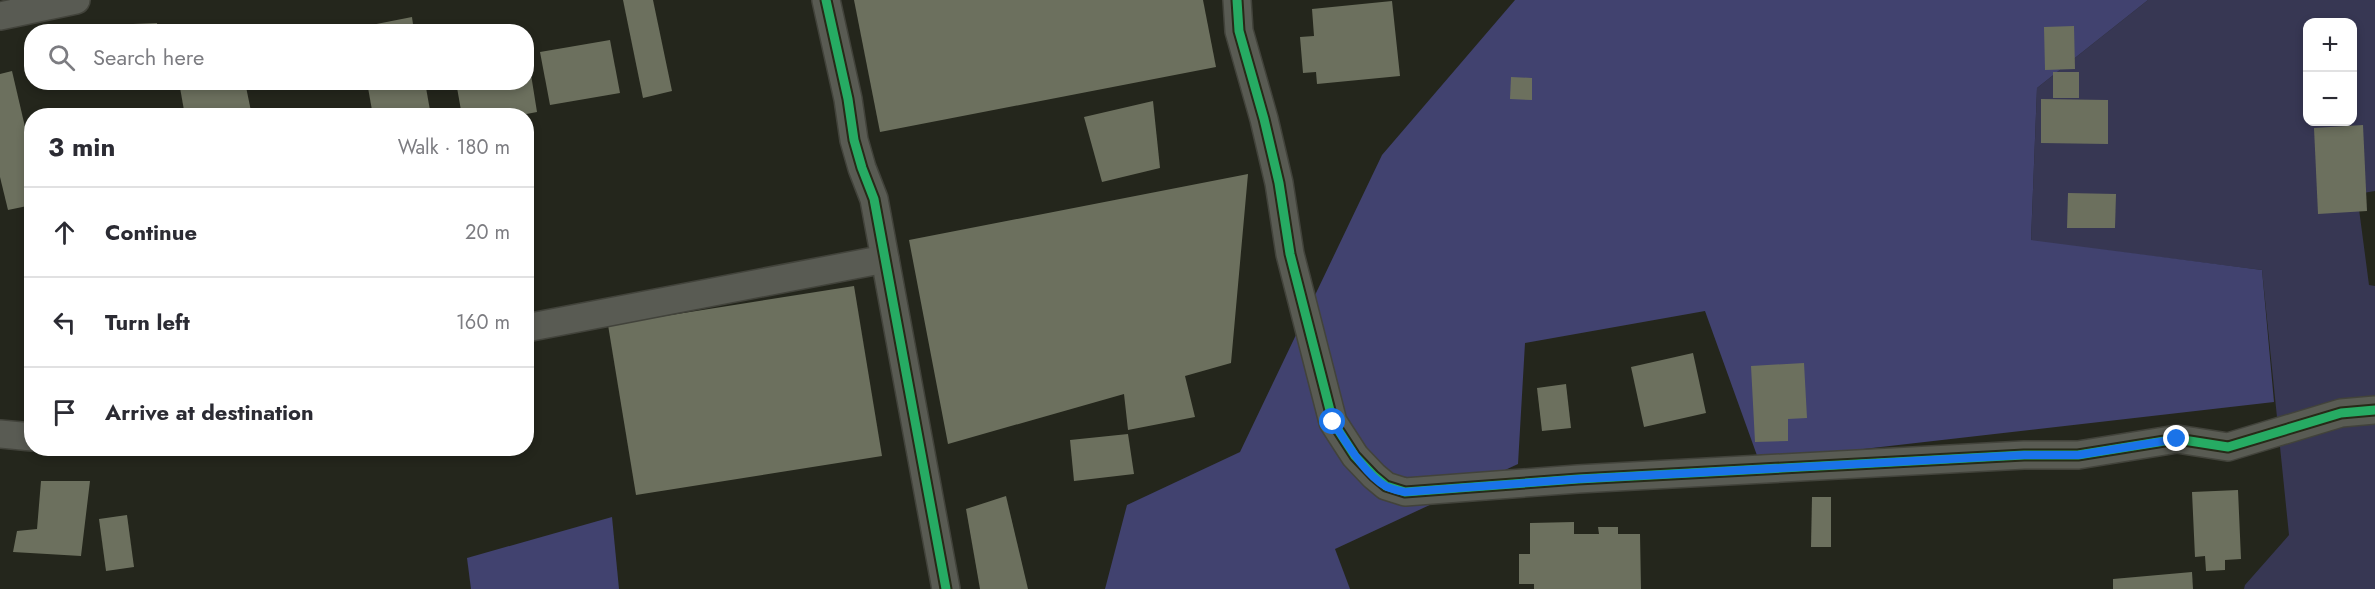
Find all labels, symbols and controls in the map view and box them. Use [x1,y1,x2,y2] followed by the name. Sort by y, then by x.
[2303,18,2357,126] map controls
[2303,18,2357,72] button: +
[24,24,534,90] search box
[45,41,78,74] icon: search
[93,41,204,73] text: Search here
[2303,72,2357,126] button: −
[48,128,115,166] text: 3 min
[398,133,510,162] text: Walk · 180 m
[48,216,81,249] icon: ahead
[105,216,197,248] text: Continue
[465,218,510,247] text: 20 m
[48,306,81,339] icon: left
[105,306,190,338] text: Turn left
[456,308,510,337] text: 160 m
[48,396,81,429] icon: arrive
[105,396,314,428] text: Arrive at destination
[1319,408,1345,434] route start
[2163,425,2189,451] route end

